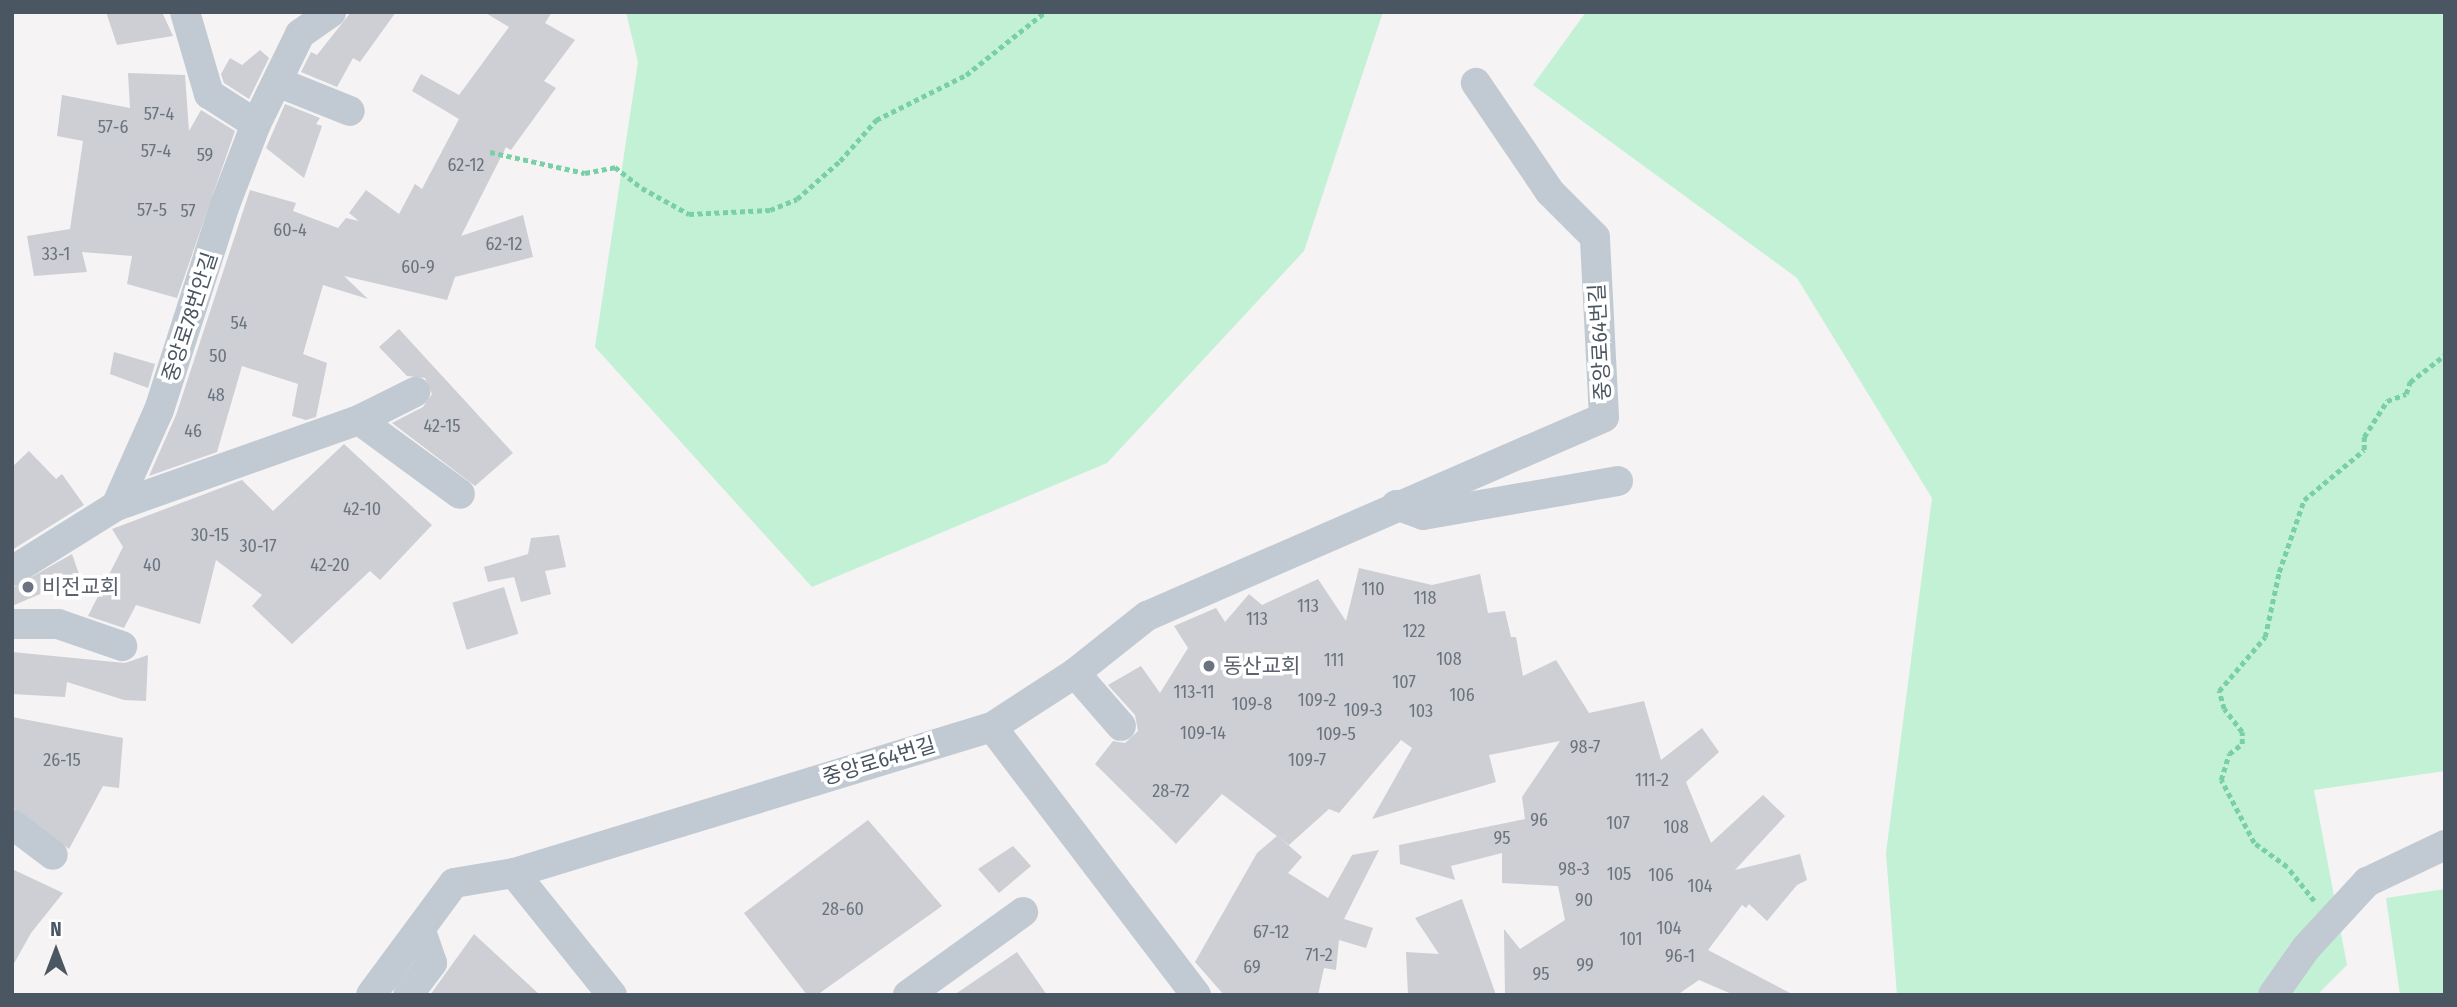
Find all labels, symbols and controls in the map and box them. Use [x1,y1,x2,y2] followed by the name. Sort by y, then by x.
[144,103,174,125] house number: 57-4
[98,116,128,138] house number: 57-6
[141,140,171,162] house number: 57-4
[197,144,213,166] house number: 59
[447,154,485,176] house number: 62-12
[137,199,167,221] house number: 57-5
[180,200,196,222] house number: 57
[273,219,307,241] house number: 60-4
[485,233,523,255] house number: 62-12
[42,243,70,265] house number: 33-1
[157,249,223,385] street label: 중앙로78번안길
[401,256,435,278] house number: 60-9
[1584,283,1616,401] street label: 중앙로64번길
[231,312,247,334] house number: 54
[209,345,227,367] house number: 50
[207,384,225,406] house number: 48
[423,415,461,437] house number: 42-15
[184,420,202,442] house number: 46
[343,498,381,520] house number: 42-10
[191,524,229,546] house number: 30-15
[239,535,277,557] house number: 30-17
[143,554,161,576] house number: 40
[310,554,350,576] house number: 42-20
[42,574,119,600] place label: 비전교회
[1361,578,1385,600] house number: 110
[20,579,36,595] marker: 비전교회
[1414,587,1436,609] house number: 118
[1297,595,1319,617] house number: 113
[1246,608,1268,630] house number: 113
[1403,620,1425,642] house number: 122
[1436,648,1462,670] house number: 108
[1324,649,1344,671] house number: 111
[1223,653,1300,679] place label: 동산교회
[1201,658,1217,674] marker: 동산교회
[1392,671,1416,693] house number: 107
[1173,681,1215,703] house number: 113-11
[1449,684,1475,706] house number: 106
[1298,689,1336,711] house number: 109-2
[1232,693,1272,715] house number: 109-8
[1344,699,1382,721] house number: 109-3
[1409,700,1433,722] house number: 103
[1180,722,1226,744] house number: 109-14
[1316,723,1356,745] house number: 109-5
[819,732,939,790] street label: 중앙로64번길
[1570,736,1600,758] house number: 98-7
[43,749,81,771] house number: 26-15
[1288,749,1326,771] house number: 109-7
[1635,769,1669,791] house number: 111-2
[1152,780,1190,802] house number: 28-72
[1530,809,1548,831] house number: 96
[1606,812,1630,834] house number: 107
[1663,816,1689,838] house number: 108
[1493,827,1511,849] house number: 95
[1558,858,1590,880] house number: 98-3
[1607,863,1631,885] house number: 105
[1648,864,1674,886] house number: 106
[1687,875,1713,897] house number: 104
[1575,889,1593,911] house number: 90
[822,898,864,920] house number: 28-60
[21,916,91,986] north arrow
[1656,917,1682,939] house number: 104
[50,918,62,941] text: N
[1253,921,1289,943] house number: 67-12
[1620,928,1642,950] house number: 101
[1305,944,1333,966] house number: 71-2
[1665,945,1695,967] house number: 96-1
[1576,954,1594,976] house number: 99
[1243,956,1261,978] house number: 69
[1532,963,1550,985] house number: 95

